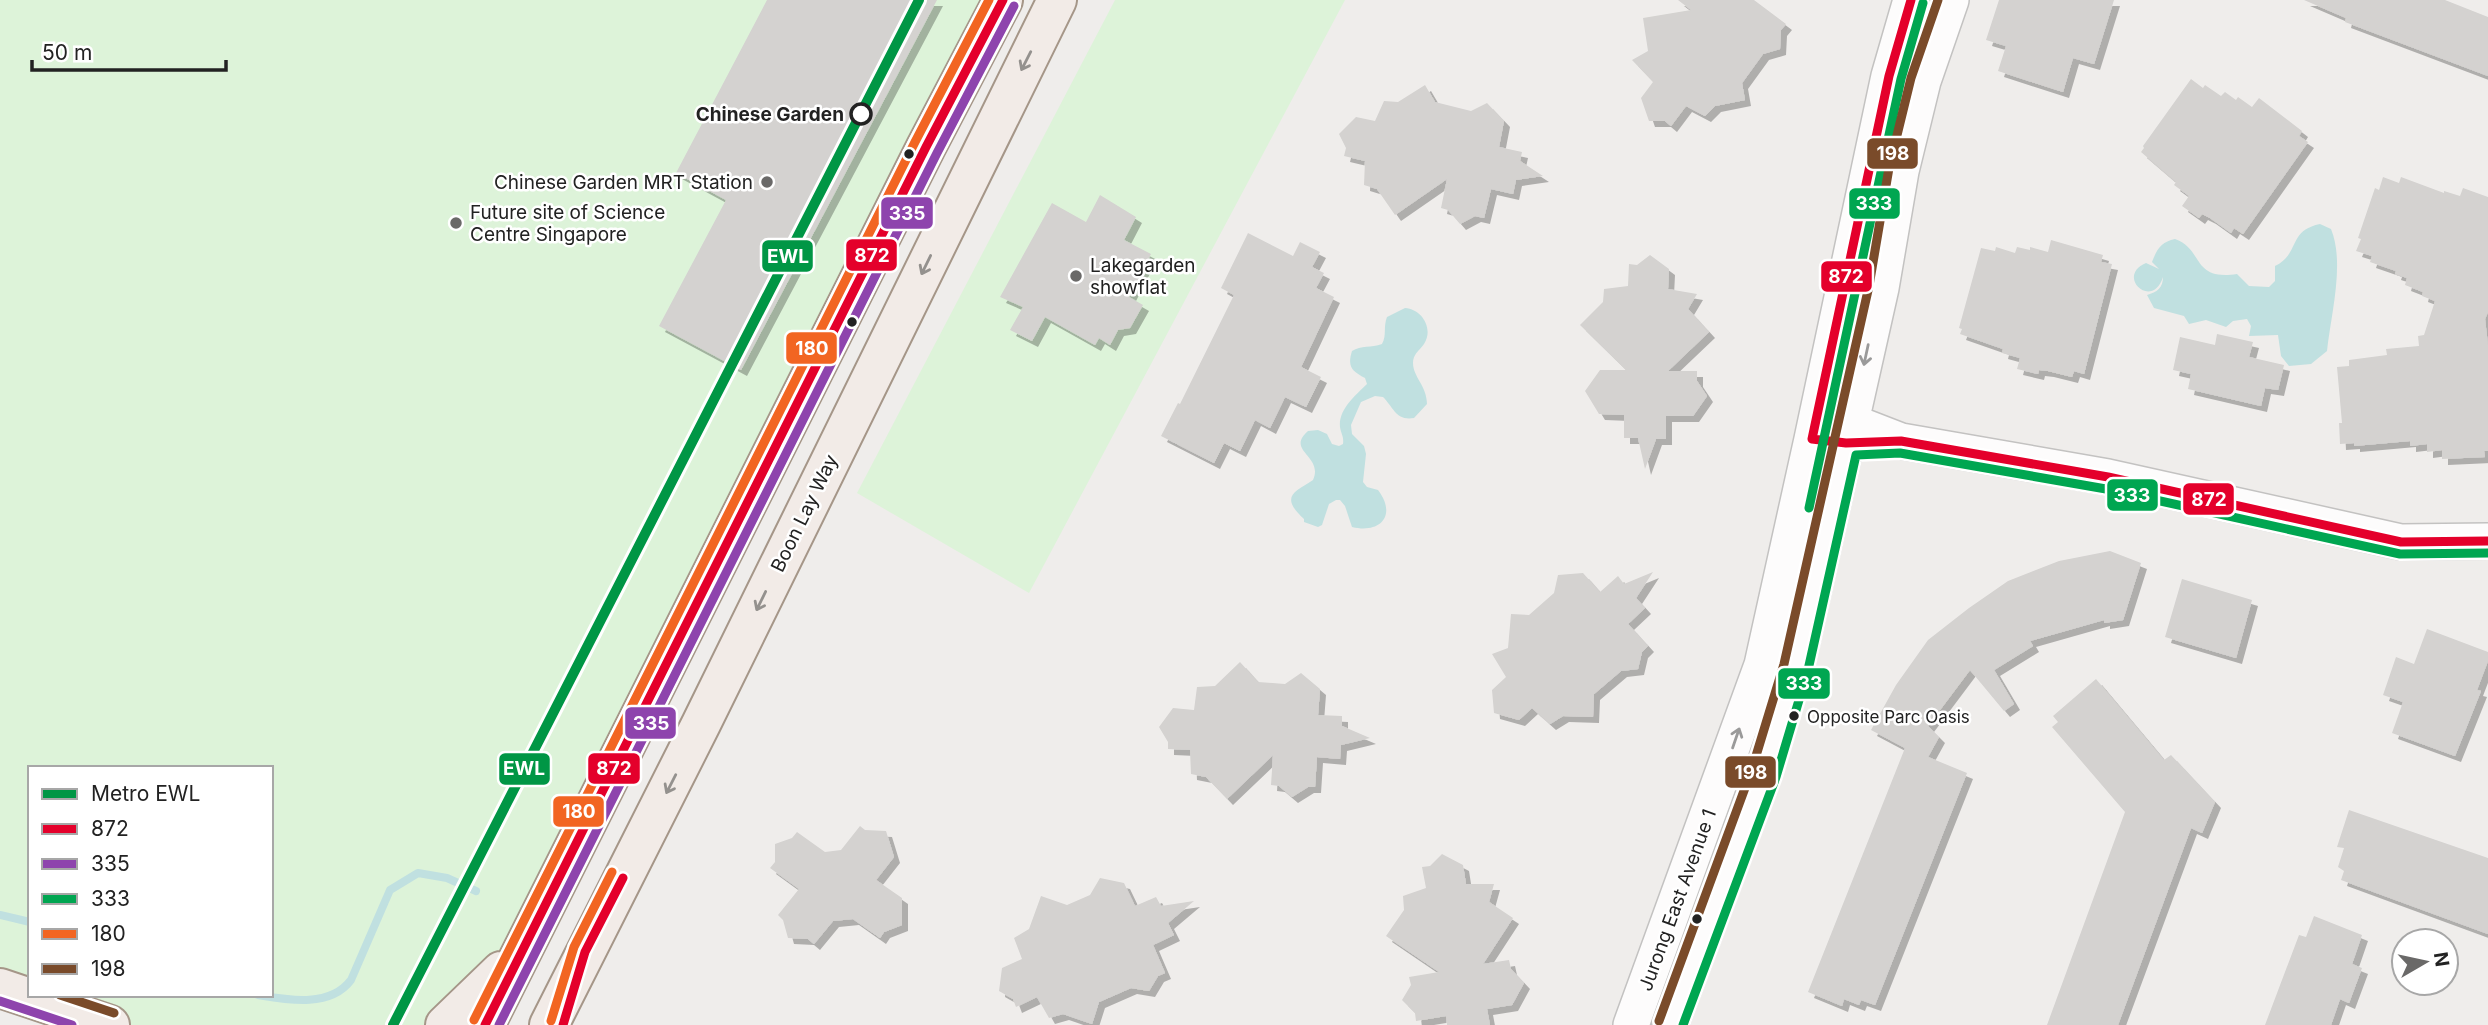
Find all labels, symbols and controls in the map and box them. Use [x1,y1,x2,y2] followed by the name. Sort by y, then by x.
[32,28,226,72] scale bar
[42,40,92,65] text: 50 m
[1019,50,1033,71] one-way arrow
[696,103,844,126] place label: Chinese Garden
[850,103,872,125] marker: Chinese Garden
[1866,137,1919,170] line badge: 198
[1877,142,1909,165] text: 198
[902,147,916,161] unlabelled marker
[494,171,753,194] place label: Chinese Garden MRT Station
[759,174,775,190] marker: Chinese Garden MRT Station
[1848,187,1901,220] line badge: 333
[1856,192,1892,215] text: 333
[880,196,934,230] line badge: 335
[470,201,665,246] place label: Future site of Science Centre Singapore
[889,202,925,225] text: 335
[448,215,464,231] marker: Future site of Science Centre Singapore
[845,238,898,272] line badge: 872
[761,239,814,273] line badge: EWL
[854,244,890,267] text: 872
[767,245,809,268] text: EWL
[918,254,932,275] one-way arrow
[1090,254,1196,299] place label: Lakegarden showflat
[1820,260,1873,293] line badge: 872
[1828,265,1864,288] text: 872
[1068,268,1084,284] marker: Lakegarden showflat
[845,315,859,329] unlabelled marker
[785,331,838,365] line badge: 180
[795,337,829,360] text: 180
[1859,343,1873,366] one-way arrow
[766,450,843,576] street label: Boon Lay Way
[2106,478,2159,512] line badge: 333
[2182,482,2235,516] line badge: 872
[2114,484,2150,507] text: 333
[2191,488,2227,511] text: 872
[754,590,767,611] one-way arrow
[1777,667,1831,700] line badge: 333
[1786,672,1822,695] text: 333
[624,706,677,740] line badge: 335
[1807,707,1970,727] place label: Opposite Parc Oasis
[1787,709,1801,723] marker: Opposite Parc Oasis
[633,712,669,735] text: 335
[1731,728,1743,750] one-way arrow
[498,752,551,786] line badge: EWL
[587,752,641,785] line badge: 872
[1724,755,1777,789] line badge: 198
[503,757,545,780] text: EWL
[596,757,632,780] text: 872
[1735,761,1767,784] text: 198
[28,766,273,997] legend
[663,773,677,794] one-way arrow
[91,781,200,806] text: Metro EWL
[552,795,605,828] line badge: 180
[562,800,596,823] text: 180
[1634,806,1721,994] street label: Jurong East Avenue 1
[91,816,129,841] text: 872
[91,851,130,876] text: 335
[91,886,130,911] text: 333
[1690,912,1704,926] unlabelled marker
[91,921,126,946] text: 180
[2390,927,2460,997] north arrow
[2429,950,2454,968] text: N
[91,956,126,981] text: 198

